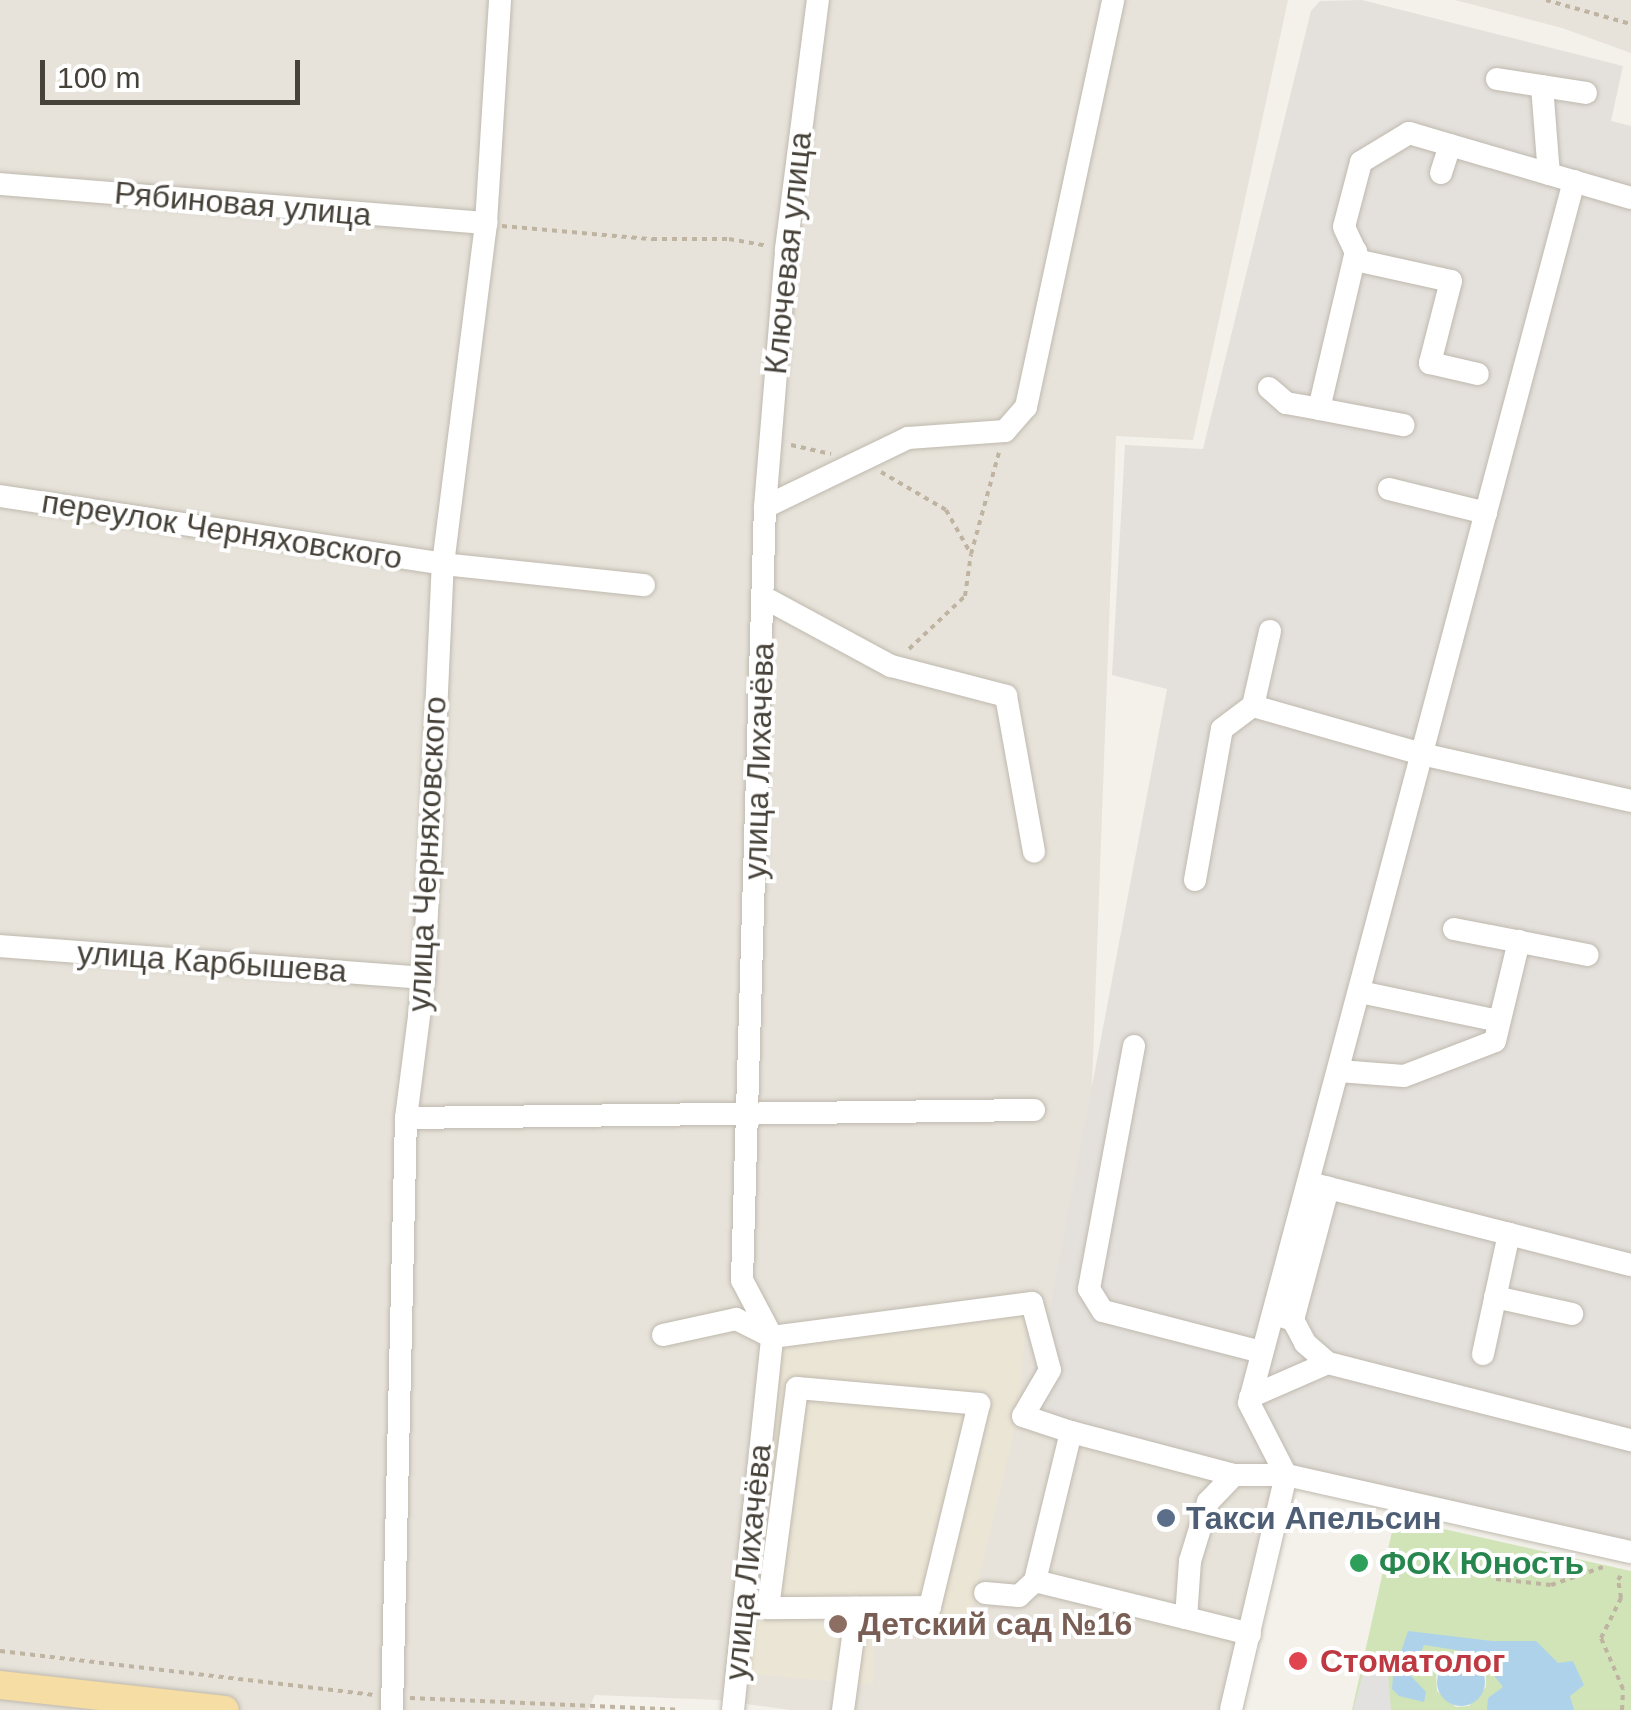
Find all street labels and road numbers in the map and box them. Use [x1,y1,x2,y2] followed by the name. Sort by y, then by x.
[756,130,820,376] street label: Ключевая улица
[113,174,373,234] street label: Рябиновая улица
[39,483,405,577] street label: переулок Черняховского
[736,642,782,880] street label: улица Лихачёва
[400,695,454,1013] street label: улица Черняховского
[76,933,348,991] street label: улица Карбышева
[716,1442,780,1682] street label: улица Лихачёва

